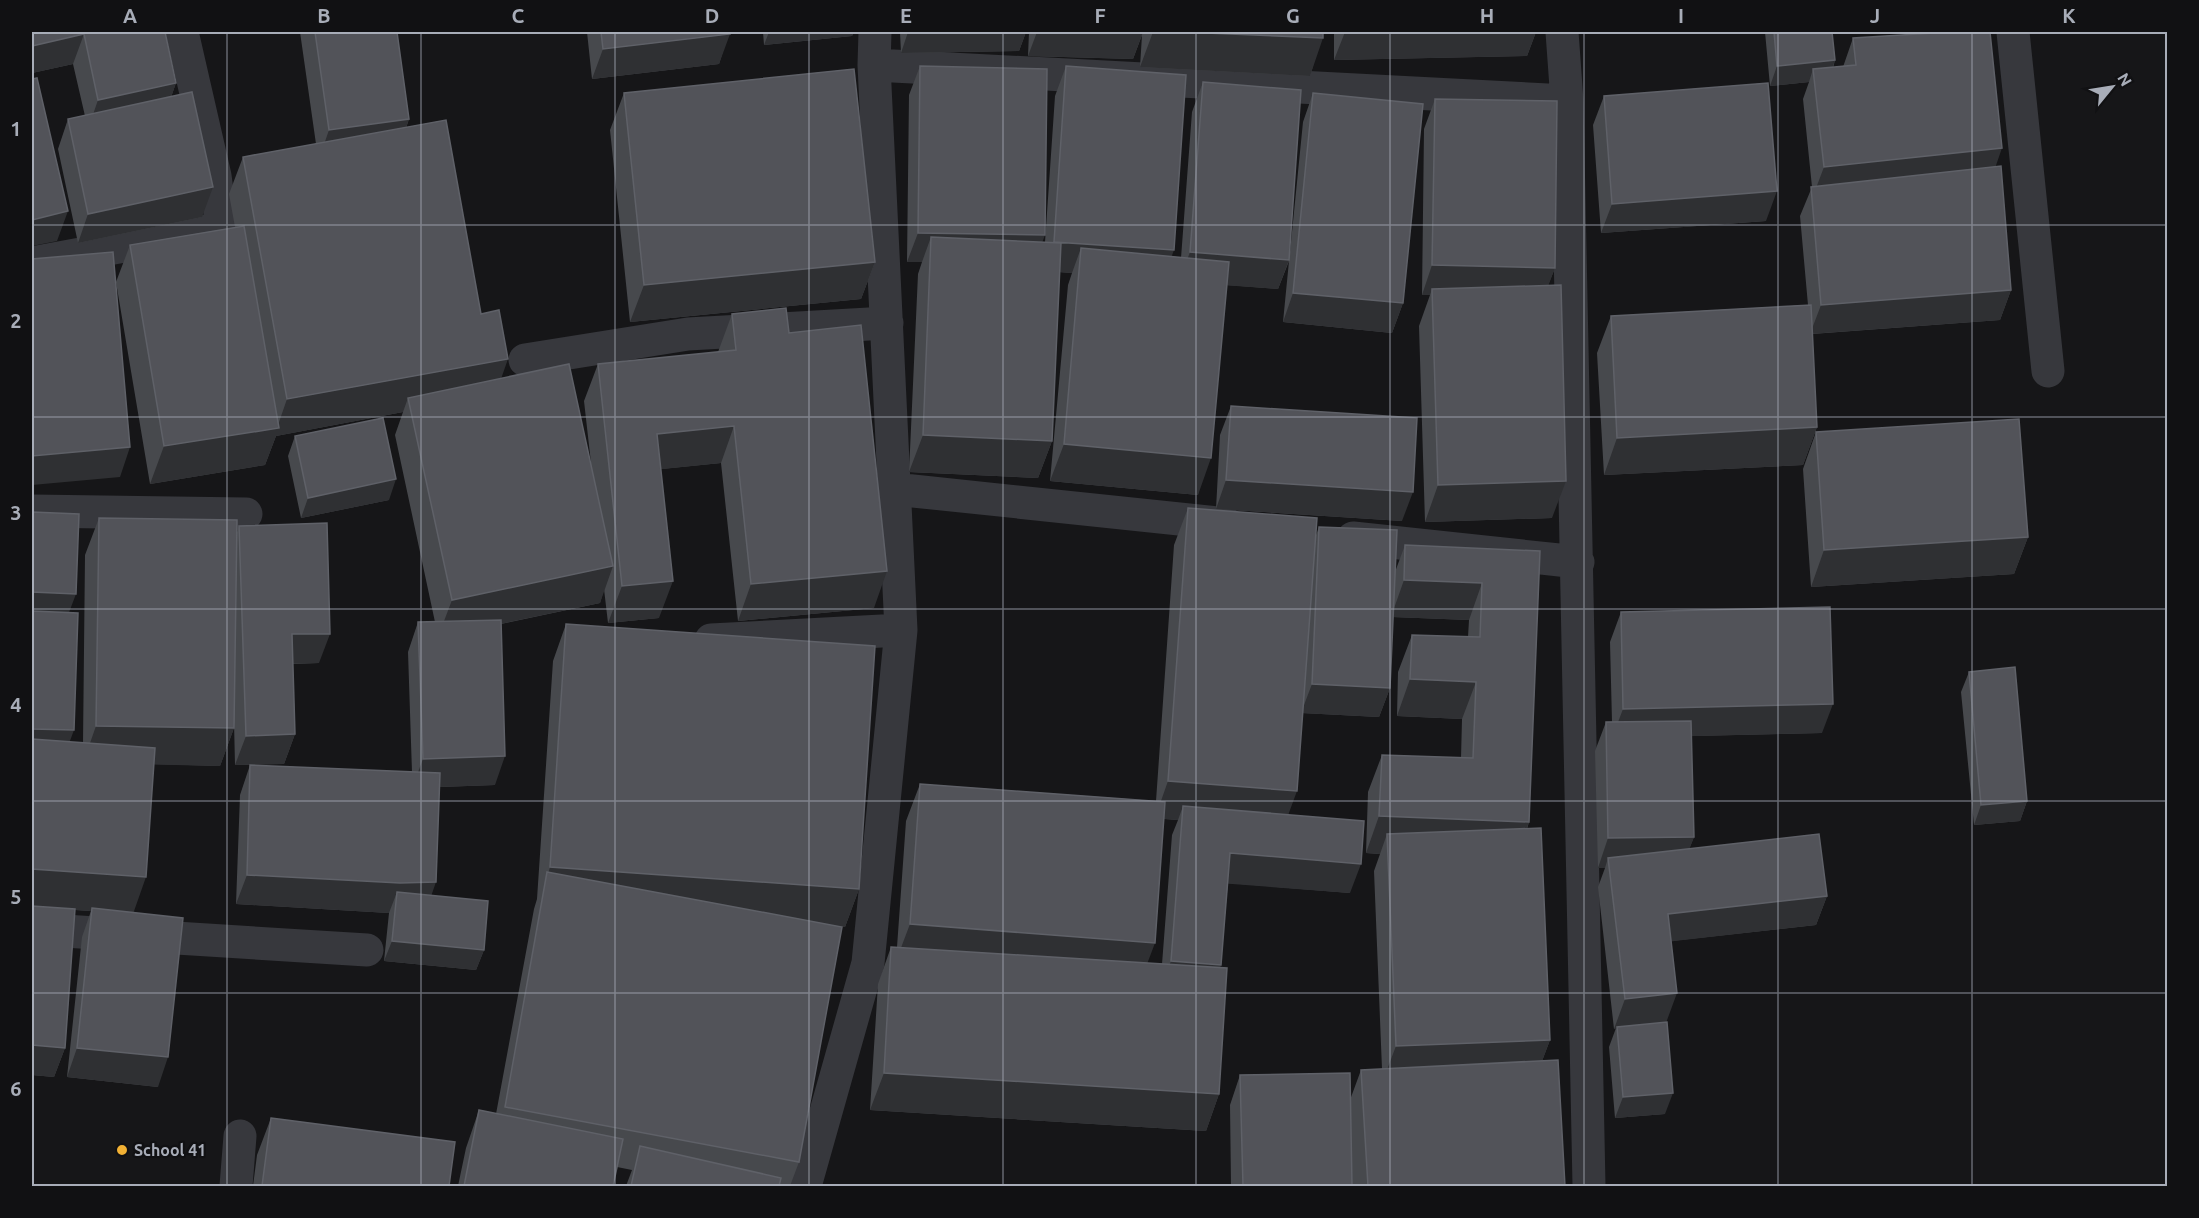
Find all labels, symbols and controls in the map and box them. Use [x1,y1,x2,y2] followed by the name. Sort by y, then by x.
[123,4,137,27] text: A
[317,4,331,27] text: B
[512,4,525,27] text: C
[705,4,719,27] text: D
[900,4,912,27] text: E
[1094,4,1106,27] text: F
[1286,4,1300,27] text: G
[1480,4,1494,27] text: H
[1678,4,1684,27] text: I
[1870,4,1880,27] text: J
[2062,4,2076,27] text: K
[2082,57,2142,117] north arrow
[2114,70,2136,89] text: N
[10,117,22,140] text: 1
[10,309,22,332] text: 2
[10,501,22,524] text: 3
[10,693,22,716] text: 4
[10,885,22,908] text: 5
[10,1077,22,1100] text: 6
[134,1141,206,1159] place label: School 41
[115,1143,129,1157] marker: School 41

